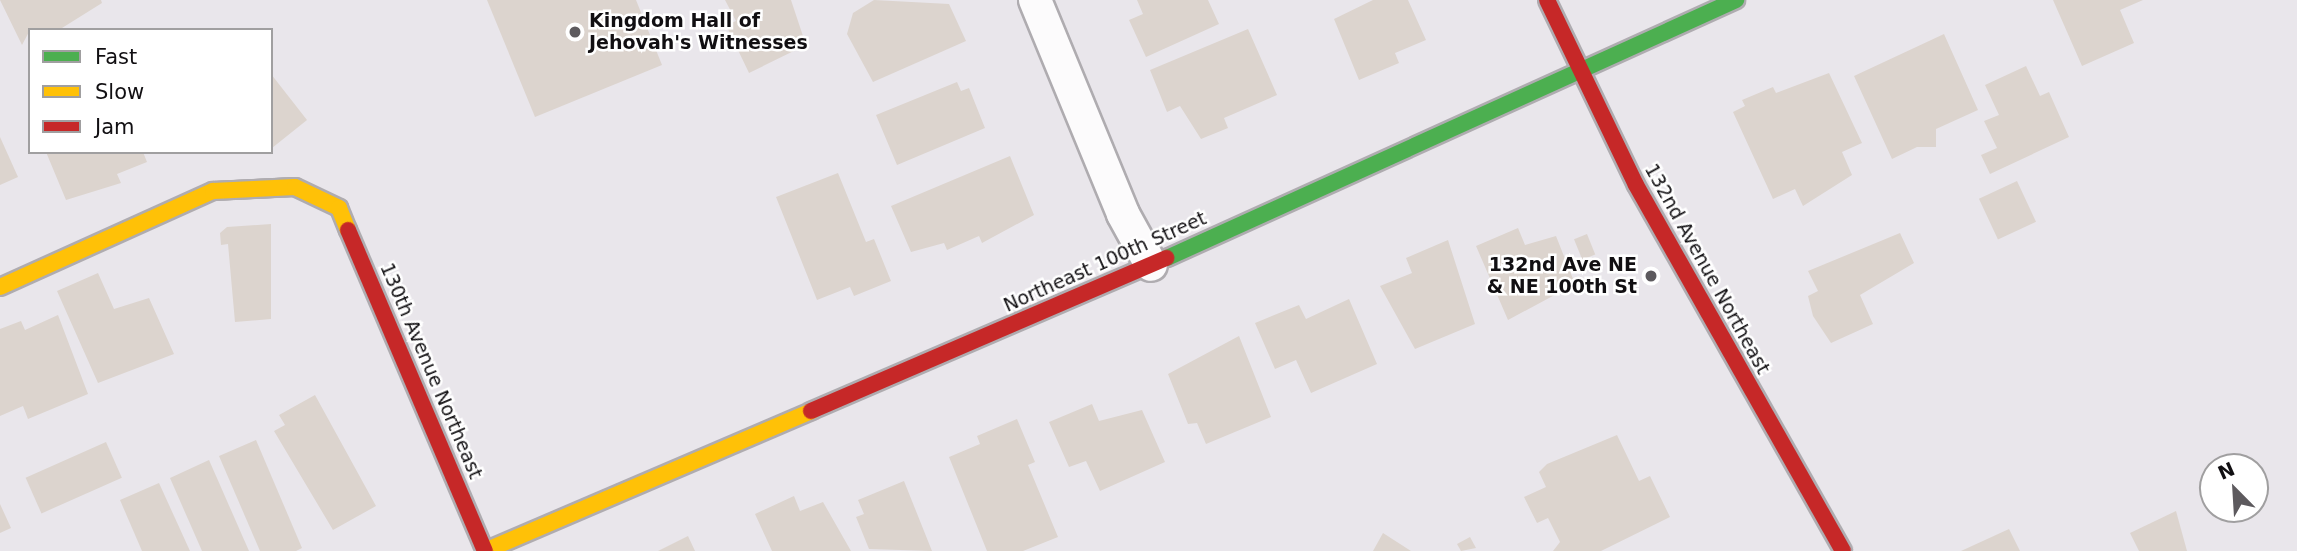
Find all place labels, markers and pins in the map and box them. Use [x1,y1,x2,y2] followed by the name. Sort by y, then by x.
[589,10,808,54] place label: Kingdom Hall of Jehovah's Witnesses
[567,24,583,40] marker: Kingdom Hall of Jehovah's Witnesses
[1487,254,1637,298] place label: 132nd Ave NE & NE 100th St
[1643,268,1659,284] marker: 132nd Ave NE & NE 100th St

